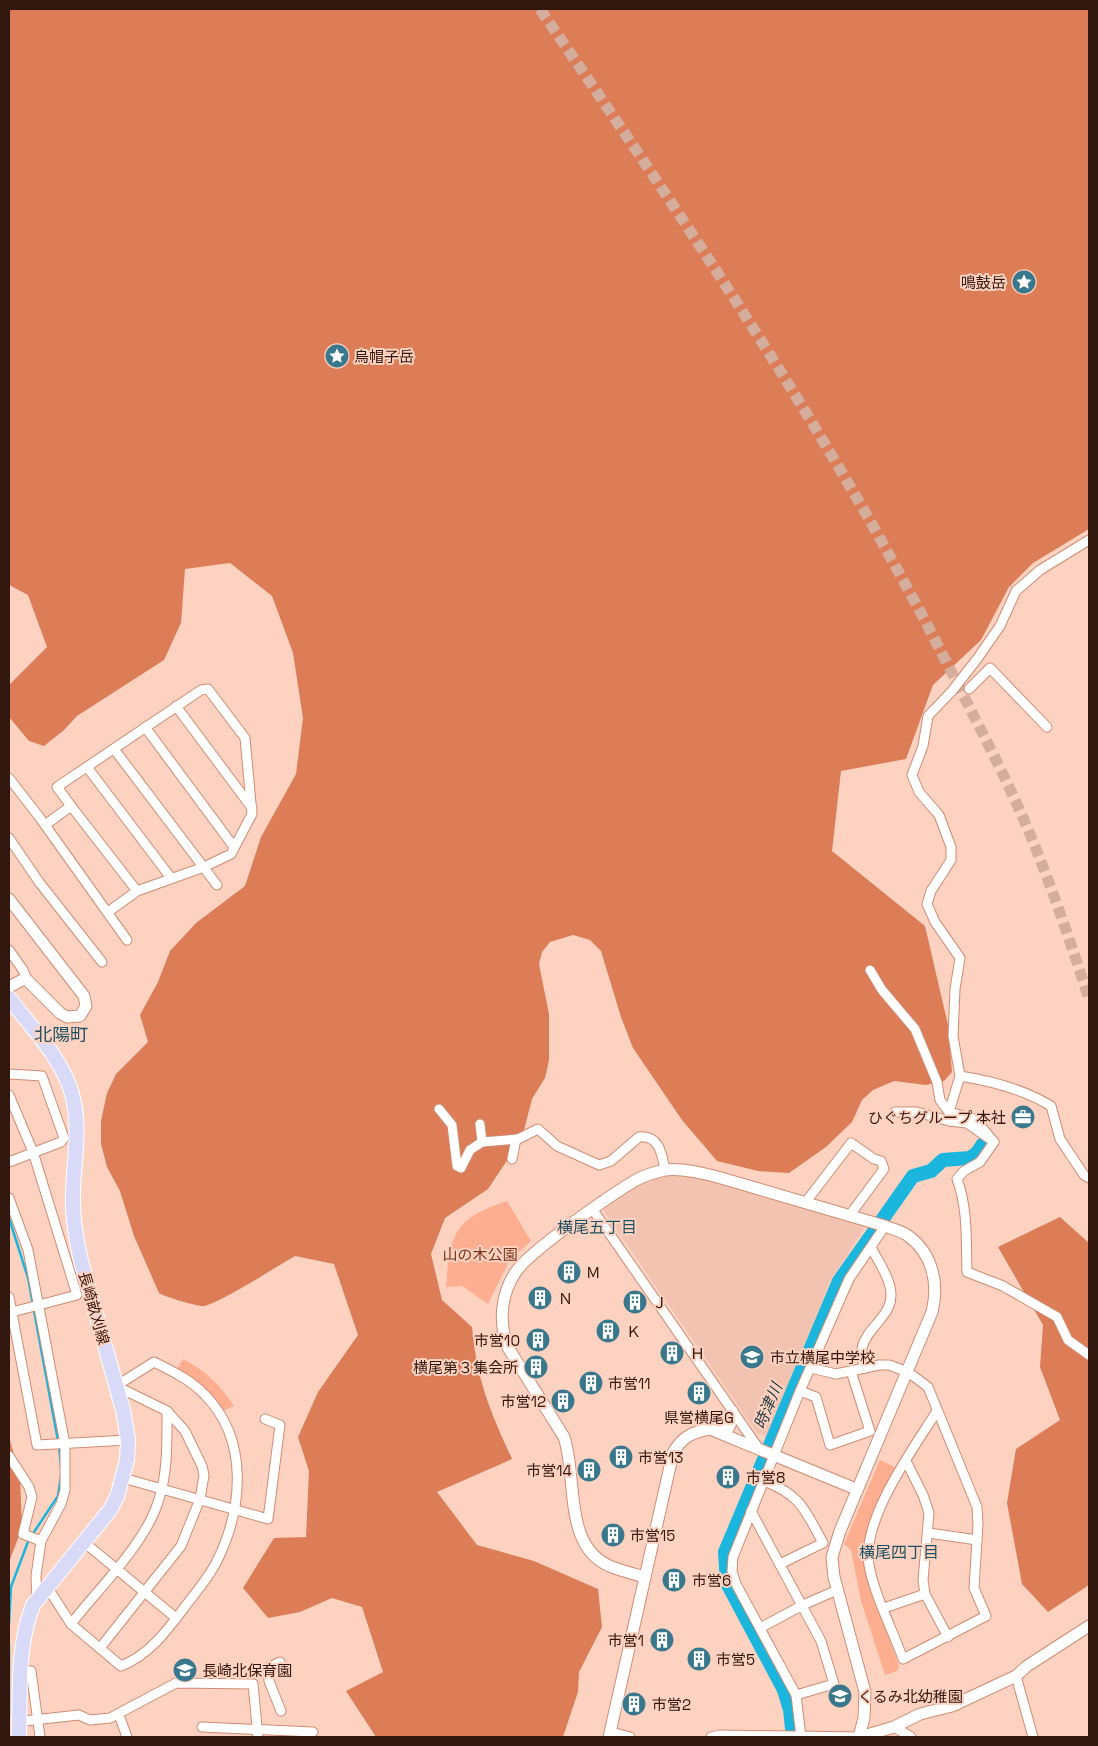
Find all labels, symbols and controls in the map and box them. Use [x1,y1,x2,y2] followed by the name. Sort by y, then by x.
[1011,269,1037,295] place icon: 鳴鼓岳
[961,273,1006,292] place label: 鳴鼓岳
[324,343,350,369] place icon: 烏帽子岳
[354,347,414,366] place label: 烏帽子岳
[34,1023,88,1046] district label: 北陽町
[1010,1104,1036,1130] office icon: ひぐちグループ 本社
[868,1108,1006,1127] place label: ひぐちグループ 本社
[557,1217,637,1238] district label: 横尾五丁目
[442,1245,518,1264] park label: 山の木公園
[556,1259,582,1285] building icon: Ｍ
[586,1263,601,1282] place label: Ｍ
[75,1269,113,1347] street label: 長崎畝刈線
[527,1285,553,1311] building icon: Ｎ
[558,1289,573,1308] place label: Ｎ
[622,1289,648,1315] building icon: Ｊ
[652,1293,667,1312] place label: Ｊ
[595,1318,621,1344] building icon: Ｋ
[626,1322,641,1341] place label: Ｋ
[525,1327,551,1353] building icon: 市営10
[474,1331,520,1350] place label: 市営10
[659,1340,685,1366] building icon: Ｈ
[690,1344,705,1363] place label: Ｈ
[739,1344,765,1370] school or university icon: 市立横尾中学校
[770,1348,875,1367] place label: 市立横尾中学校
[523,1354,549,1380] building icon: 横尾第３集会所
[413,1358,518,1377] place label: 横尾第３集会所
[578,1370,604,1396] building icon: 市営11
[608,1374,651,1393] place label: 市営11
[749,1378,788,1432] water label: 時津川
[686,1380,712,1406] building icon: 県営横尾G
[550,1388,576,1414] building icon: 市営12
[501,1392,546,1411] place label: 市営12
[664,1408,734,1427] place label: 県営横尾G
[608,1444,634,1470] building icon: 市営13
[638,1448,683,1467] place label: 市営13
[576,1457,602,1483] building icon: 市営14
[526,1461,572,1480] place label: 市営14
[715,1464,741,1490] building icon: 市営8
[746,1468,785,1487] place label: 市営8
[600,1522,626,1548] building icon: 市営15
[630,1526,675,1545] place label: 市営15
[859,1542,939,1563] district label: 横尾四丁目
[661,1567,687,1593] building icon: 市営6
[692,1571,731,1590] place label: 市営6
[649,1627,675,1653] building icon: 市営1
[608,1631,644,1650] place label: 市営1
[686,1646,712,1672] building icon: 市営5
[716,1650,755,1669] place label: 市営5
[172,1657,198,1683] school or university icon: 長崎北保育園
[202,1661,292,1680] place label: 長崎北保育園
[827,1683,853,1709] school or university icon: くるみ北幼稚園
[858,1687,963,1706] place label: くるみ北幼稚園
[621,1691,647,1717] building icon: 市営2
[652,1695,691,1714] place label: 市営2

